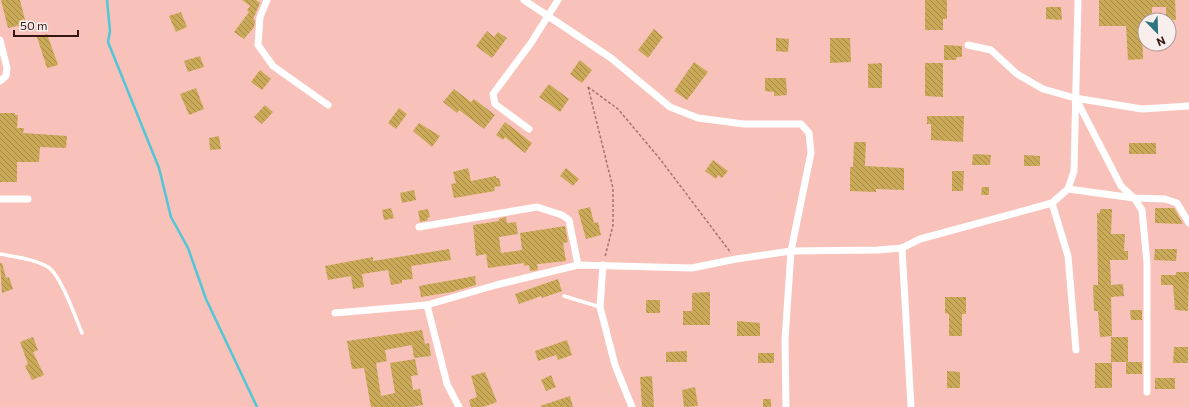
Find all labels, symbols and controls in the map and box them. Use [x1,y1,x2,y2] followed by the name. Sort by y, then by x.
[14,12,78,38] scale bar
[1137,12,1177,52] north arrow
[20,18,48,32] text: 50 m
[1155,34,1167,49] text: N

